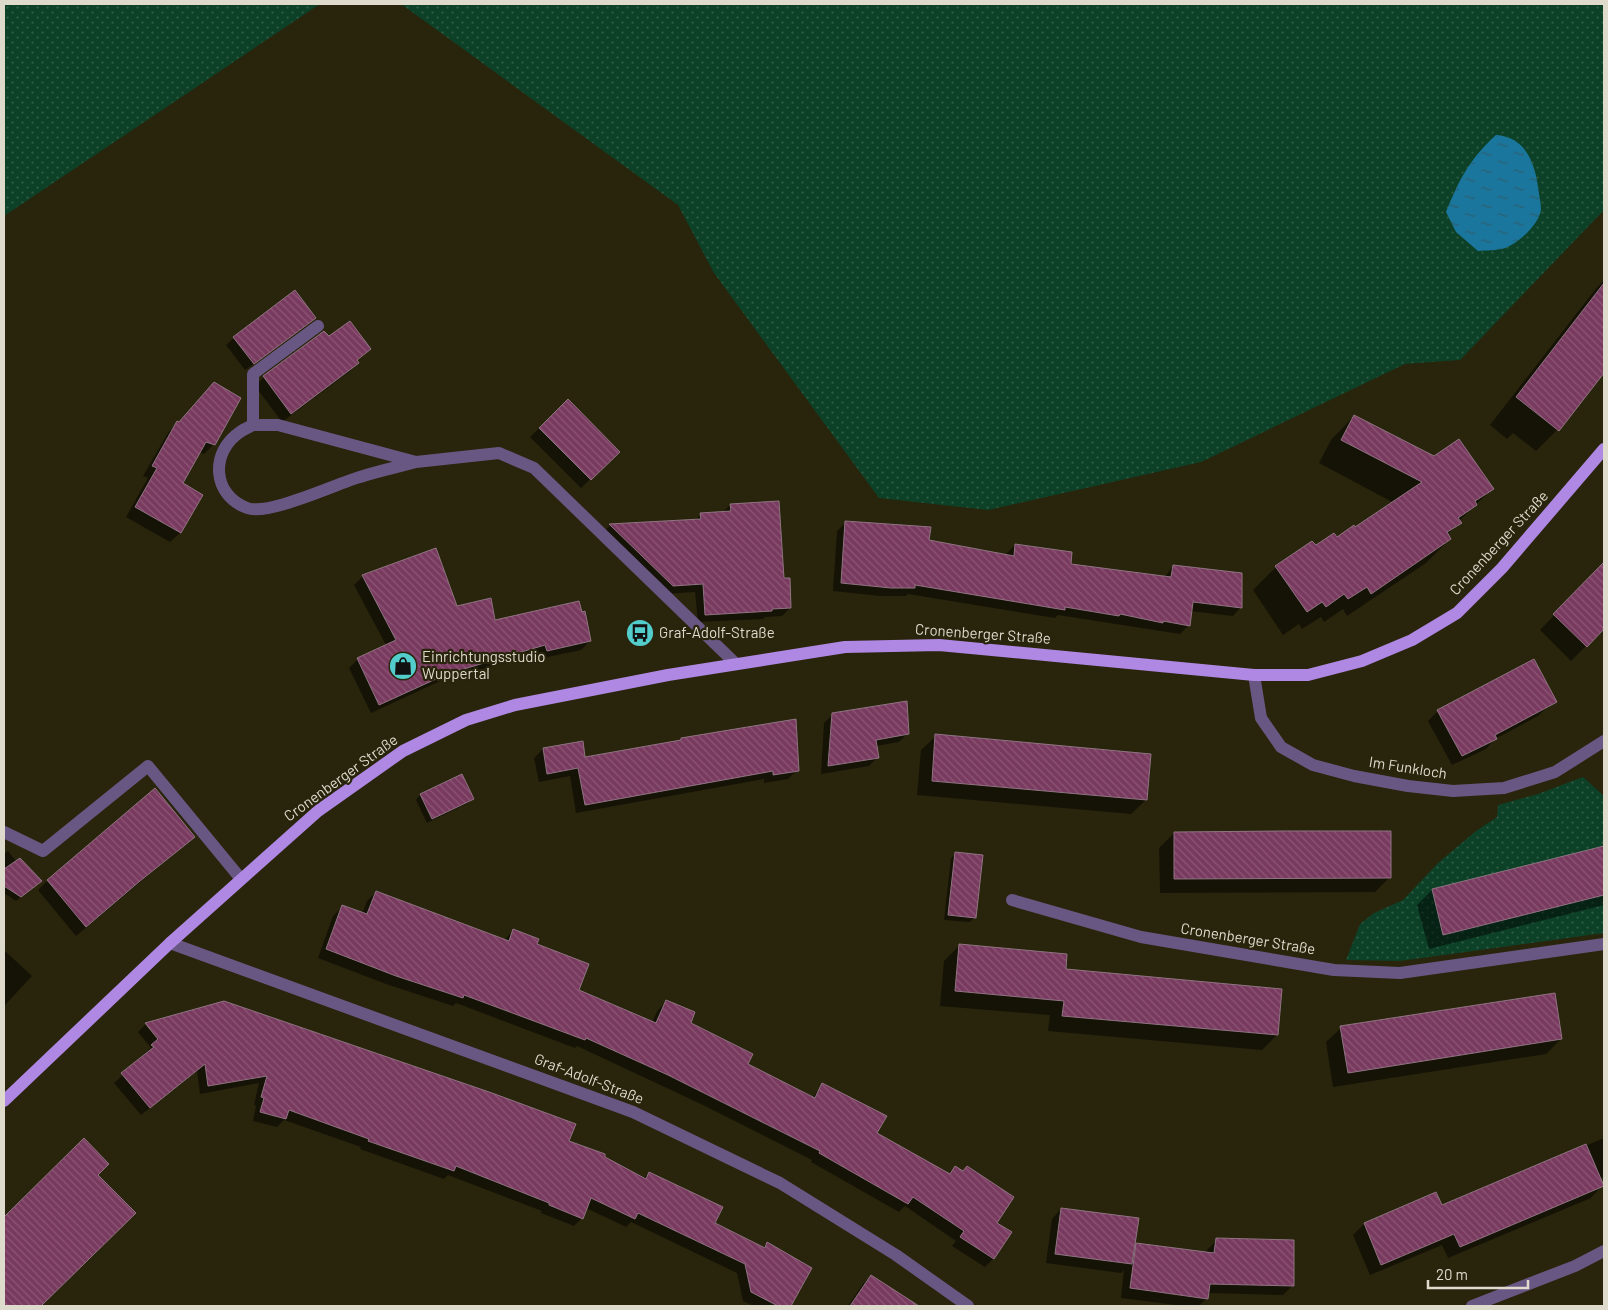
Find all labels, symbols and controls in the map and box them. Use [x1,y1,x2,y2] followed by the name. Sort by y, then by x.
[1445,486,1551,598] street label: Cronenberger Straße
[625,618,655,648] bus stop icon: Graf-Adolf-Straße
[914,619,1052,647] street label: Cronenberger Straße
[659,623,775,641] place label: Graf-Adolf-Straße
[422,647,546,682] place label: Einrichtungsstudio Wuppertal
[388,651,418,681] shop icon: Einrichtungsstudio Wuppertal
[280,730,401,825] street label: Cronenberger Straße
[1368,752,1448,782] street label: Im Funkloch
[1179,918,1317,958] street label: Cronenberger Straße
[532,1049,647,1107] street label: Graf-Adolf-Straße
[1428,1258,1528,1290] scale bar
[1436,1265,1468,1283] text: 20 m

